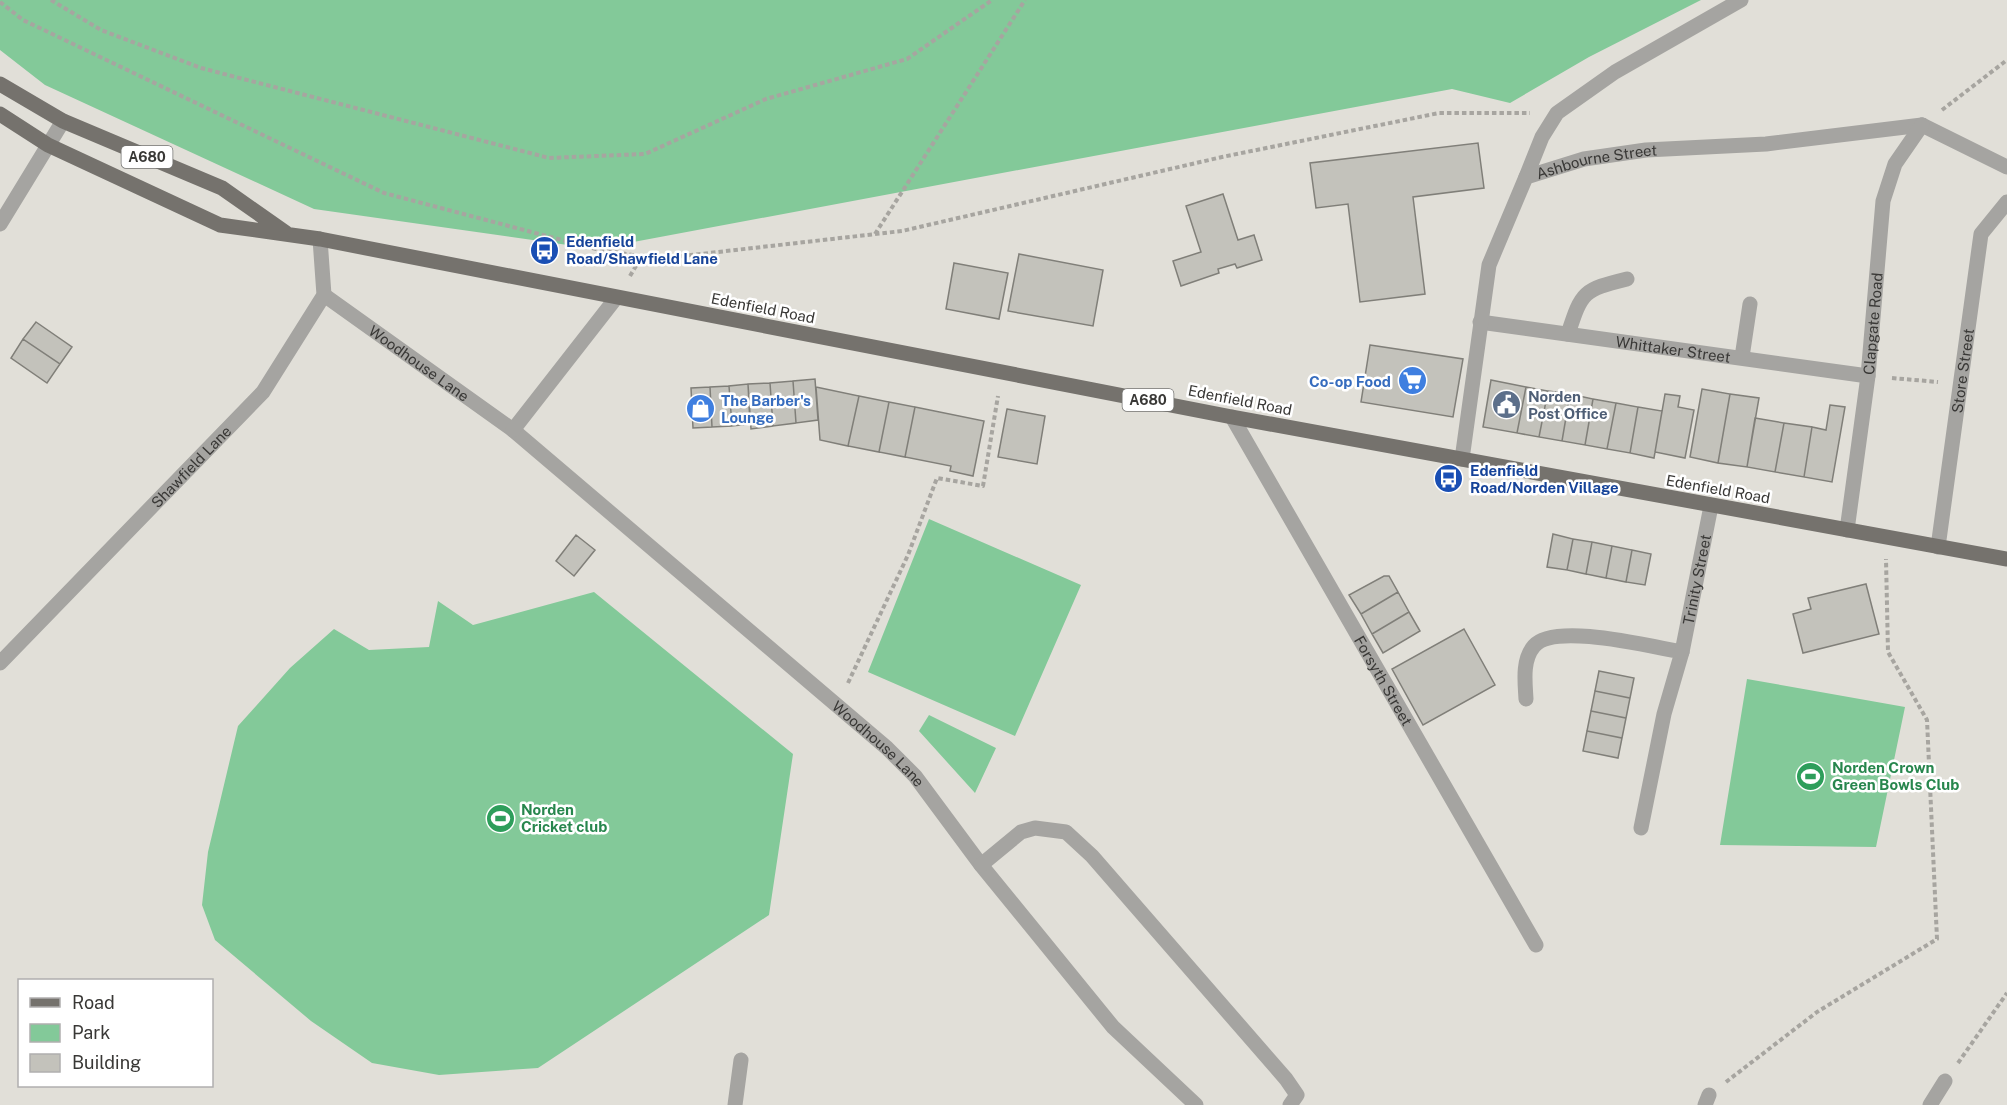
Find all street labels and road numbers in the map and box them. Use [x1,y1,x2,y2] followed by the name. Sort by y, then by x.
[1534,141,1658,182] street label: Ashbourne Street
[122,146,172,168] road number: A680
[1860,272,1885,375] street label: Clapgate Road
[710,290,816,326] street label: Edenfield Road
[366,321,473,405] street label: Woodhouse Lane
[1948,327,1976,414] street label: Store Street
[1615,332,1732,365] street label: Whittaker Street
[1187,382,1293,418] street label: Edenfield Road
[1122,389,1174,411] road number: A680
[147,422,234,511] street label: Shawfield Lane
[1665,471,1771,507] street label: Edenfield Road
[1679,533,1714,626] street label: Trinity Street
[1351,633,1416,728] street label: Forsyth Street
[829,697,928,790] street label: Woodhouse Lane

